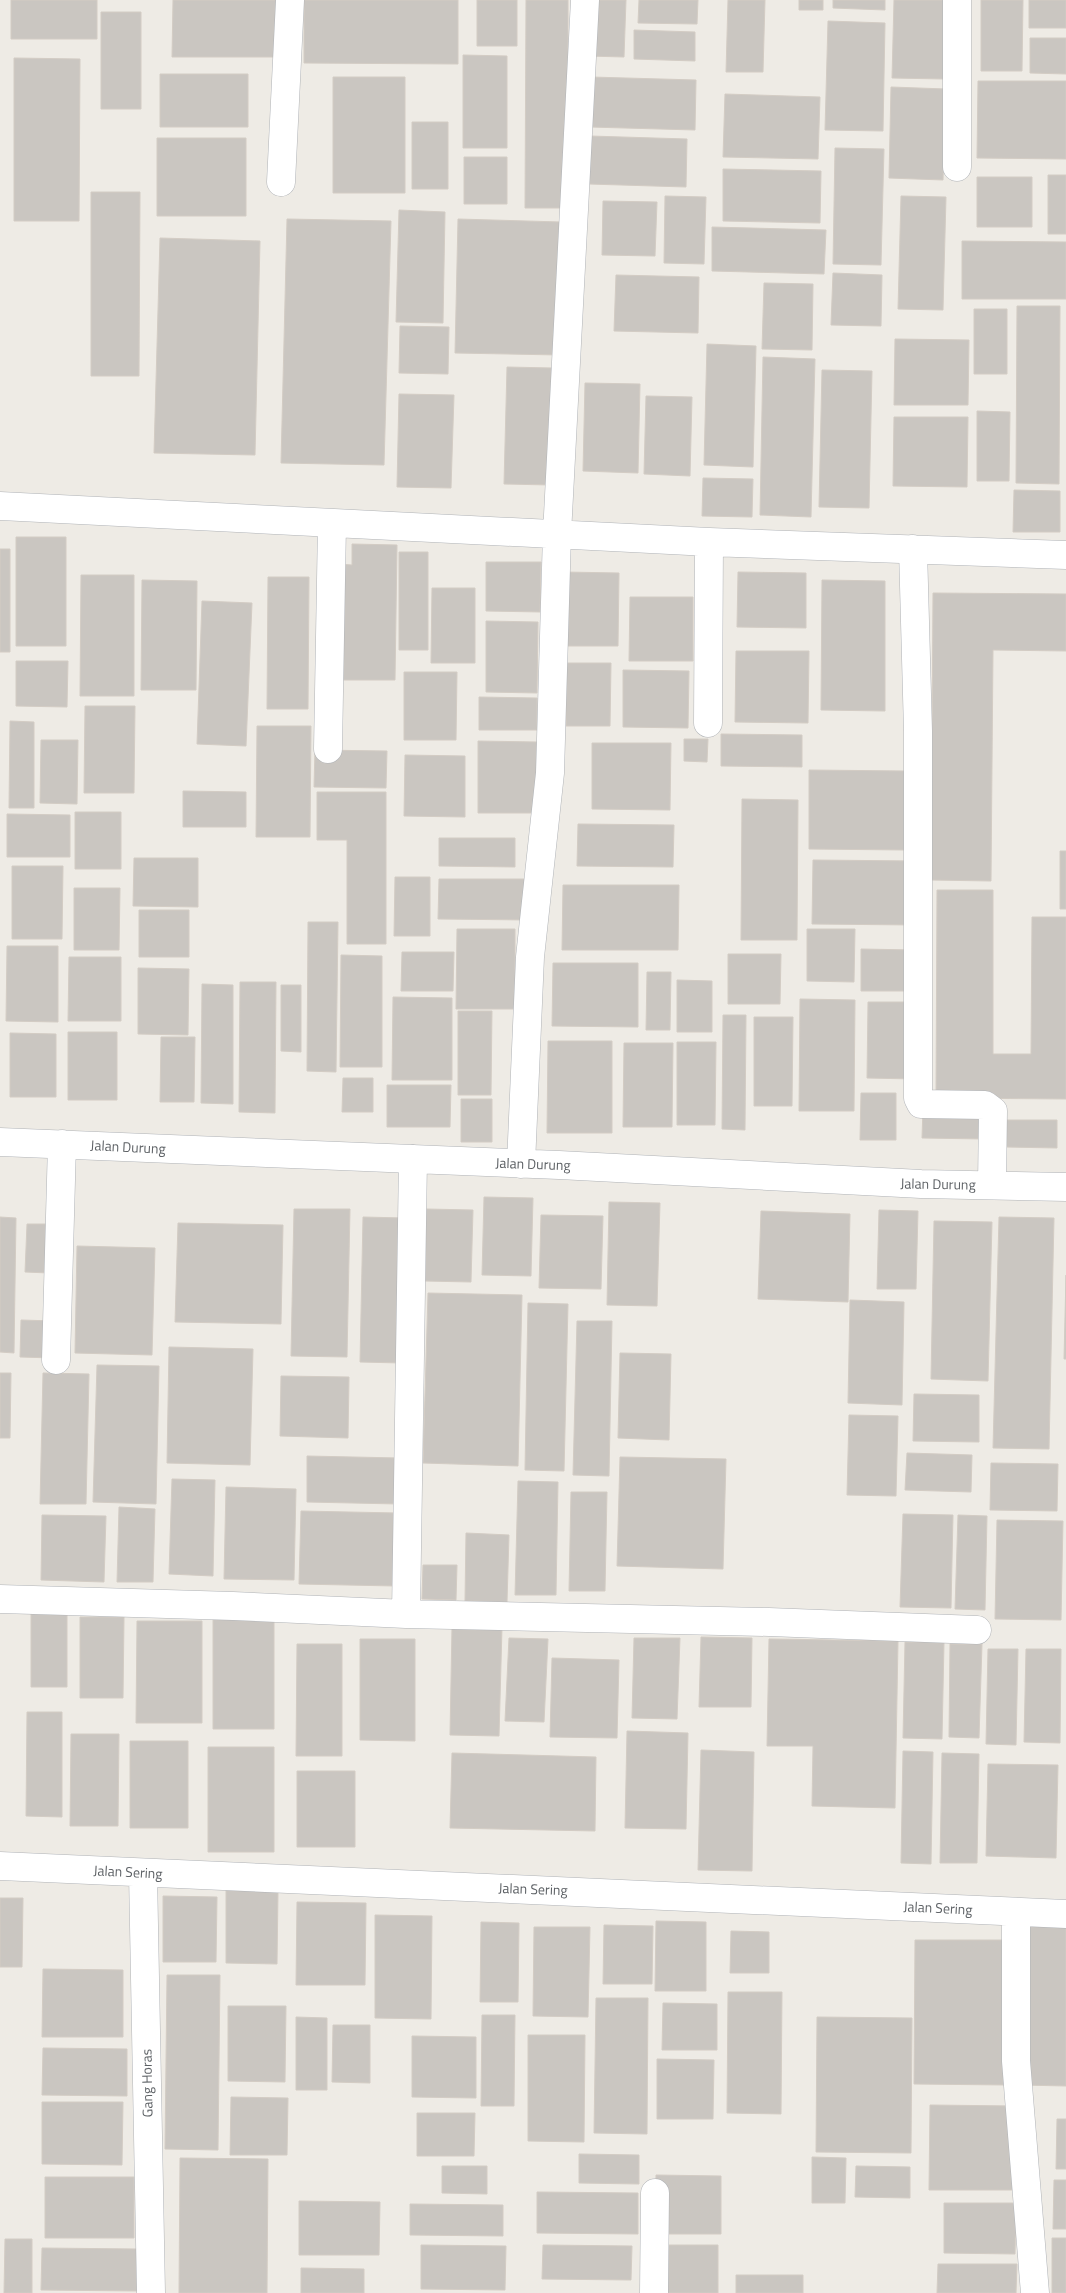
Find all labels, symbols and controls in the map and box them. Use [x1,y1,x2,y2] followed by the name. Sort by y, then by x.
[90,1134,166,1159] street label: Jalan Durung
[495,1152,571,1175] street label: Jalan Durung
[900,1172,976,1195] street label: Jalan Durung
[93,1859,163,1884] street label: Jalan Sering
[498,1877,568,1900] street label: Jalan Sering
[903,1895,973,1920] street label: Jalan Sering
[135,2049,158,2117] street label: Gang Horas

